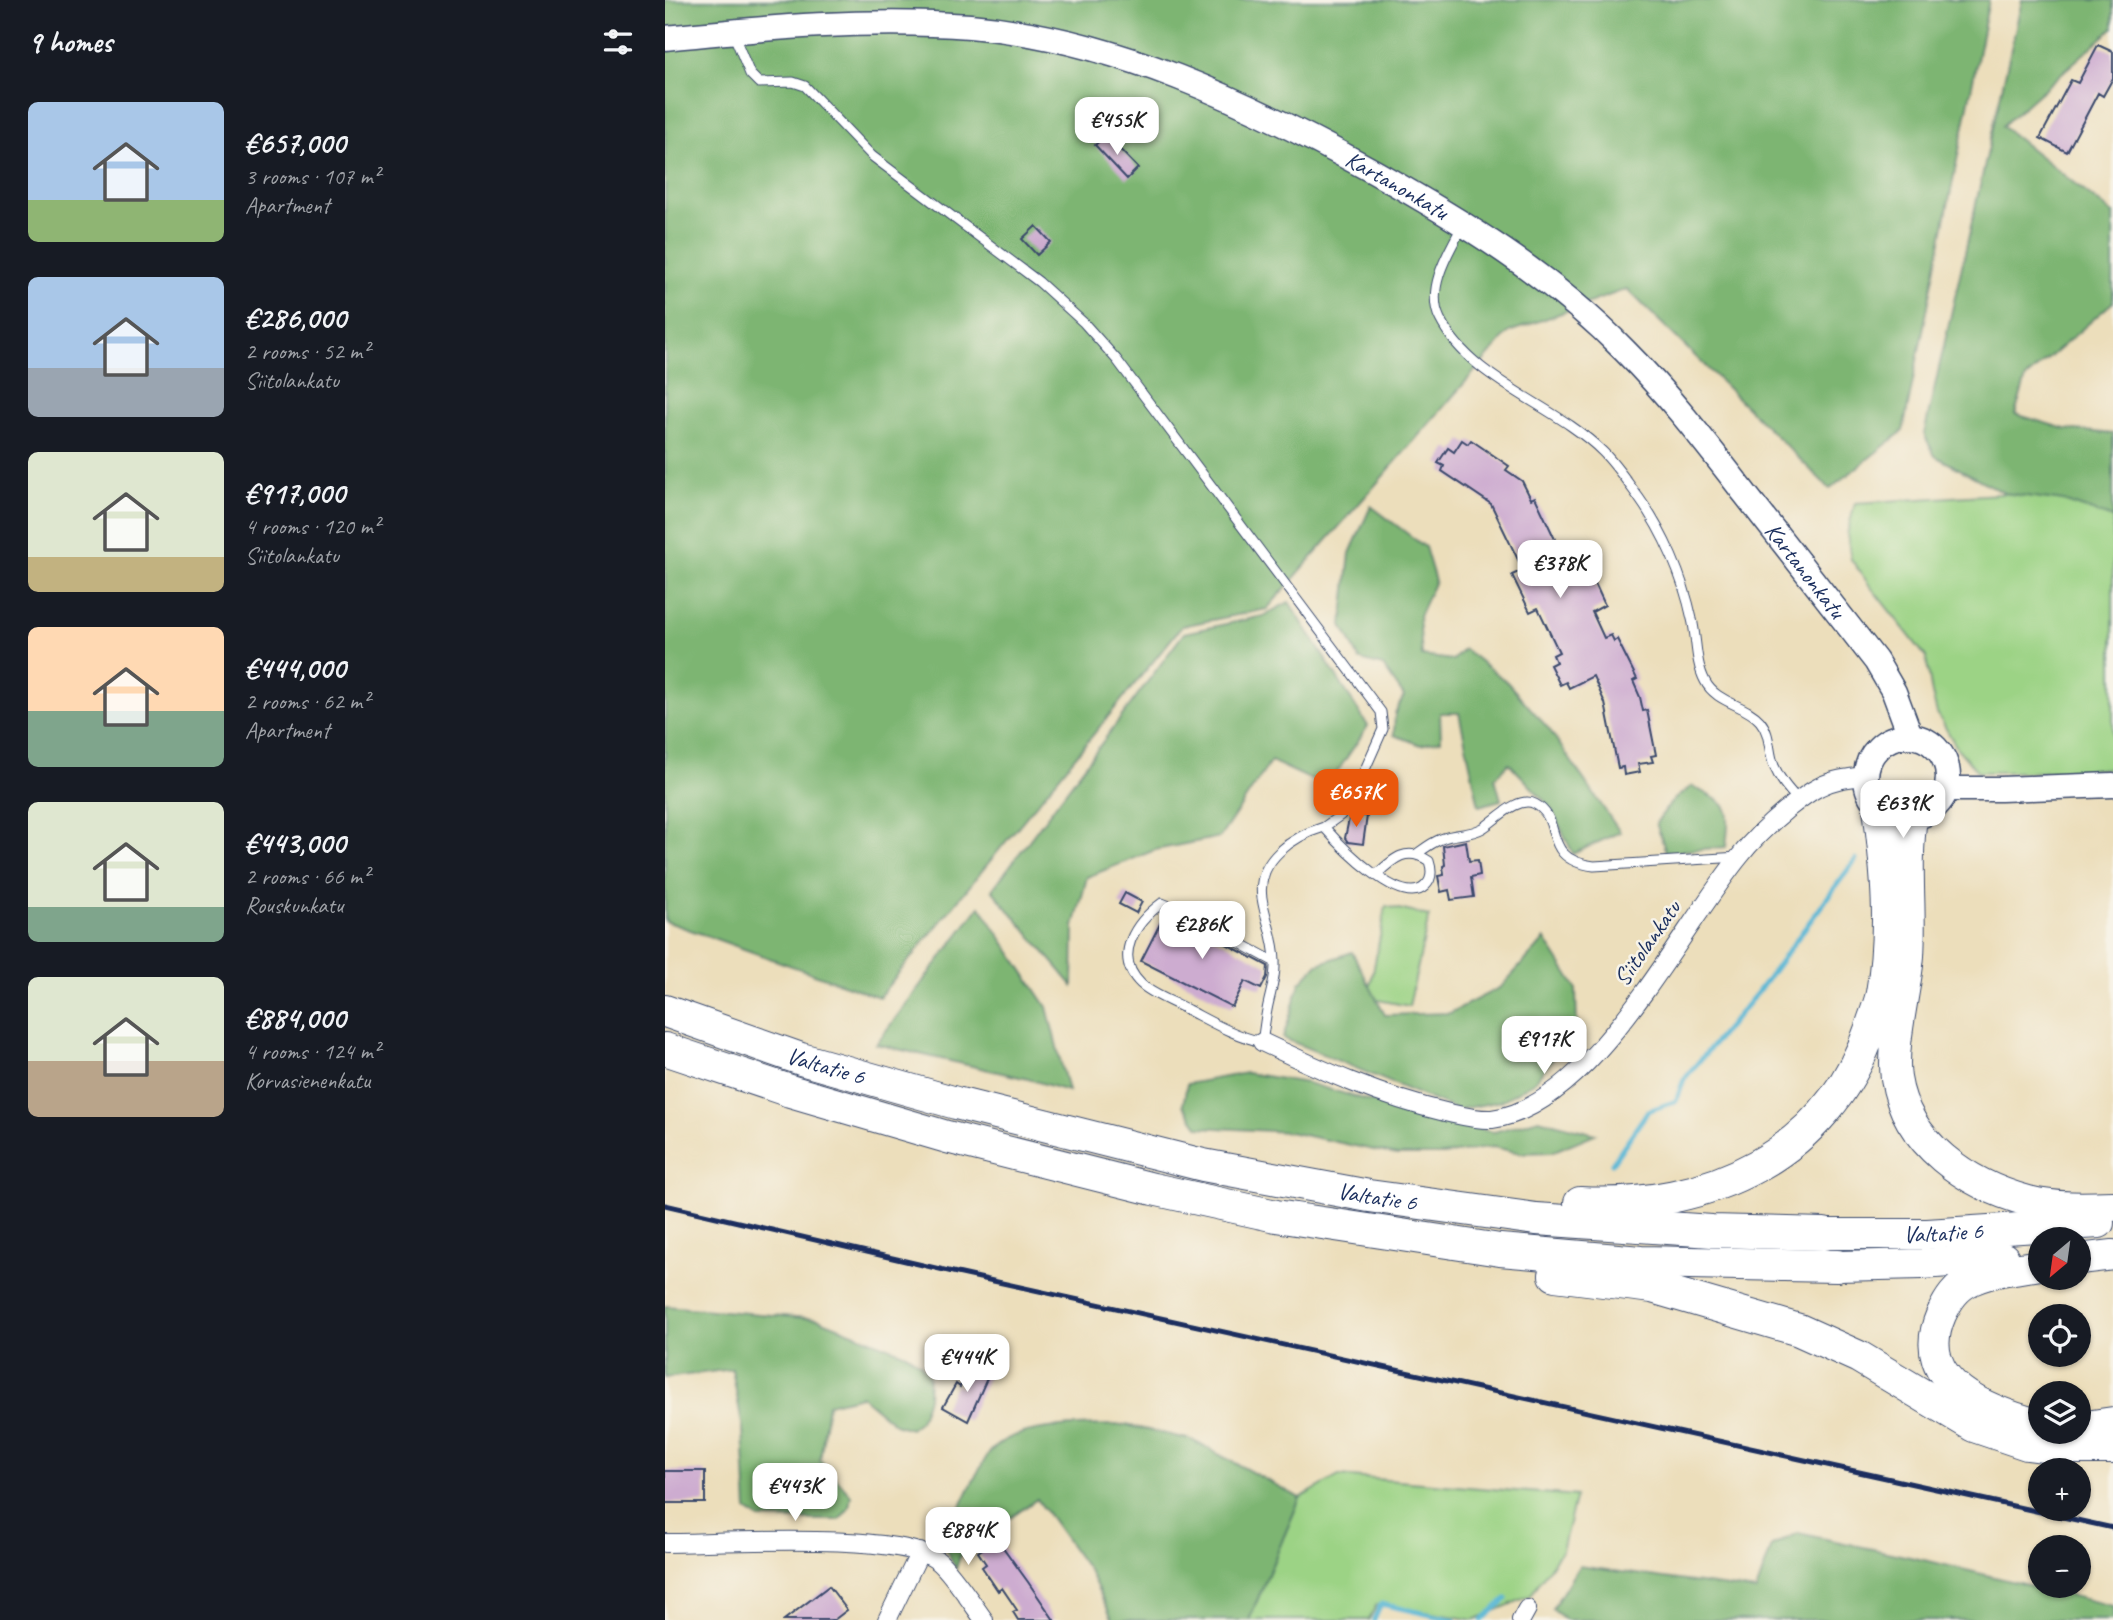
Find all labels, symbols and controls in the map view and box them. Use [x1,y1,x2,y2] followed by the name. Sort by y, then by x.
[28,23,112,61] text: 9 homes
[599,23,637,61] icon: filters
[1068,97,1166,157] pin: €455K
[1091,105,1143,134] text: €455K
[245,124,345,162] text: €657,000
[84,130,168,214] icon: home
[1340,144,1456,228] street label: Kartanonkatu
[245,162,380,191] text: 3 rooms · 107 m²
[245,191,330,220] text: Apartment
[245,299,346,337] text: €286,000
[84,305,168,389] icon: home
[245,337,369,366] text: 2 rooms · 52 m²
[245,366,339,395] text: Siitolankatu
[245,474,345,512] text: €917,000
[84,480,168,564] icon: home
[245,512,380,541] text: 4 rooms · 120 m²
[1758,517,1853,626] street label: Kartanonkatu
[1511,540,1609,600] pin: €378K
[245,541,339,570] text: Siitolankatu
[1534,548,1587,577] text: €378K
[245,649,345,687] text: €444,000
[84,655,168,739] icon: home
[245,687,369,716] text: 2 rooms · 62 m²
[245,716,330,745] text: Apartment
[1307,770,1405,829] pin: €657K
[1329,777,1383,806] text: €657K
[1854,780,1952,840] pin: €639K
[1876,788,1930,817] text: €639K
[245,824,345,862] text: €443,000
[84,830,168,914] icon: home
[245,862,369,891] text: 2 rooms · 66 m²
[245,891,343,920] text: Rouskunkatu
[1607,892,1689,992] street label: Siitolankatu
[1153,902,1251,961] pin: €286K
[1175,909,1229,938] text: €286K
[245,999,345,1037] text: €884,000
[84,1005,168,1089] icon: home
[1495,1016,1593,1076] pin: €917K
[1518,1024,1570,1053] text: €917K
[245,1037,380,1066] text: 4 rooms · 124 m²
[783,1040,869,1092] street label: Valtatie 6
[245,1066,370,1095] text: Korvasienenkatu
[1335,1175,1420,1218] street label: Valtatie 6
[1903,1215,1985,1249] street label: Valtatie 6
[2028,1227,2091,1290] north arrow
[2028,1227,2091,1598] map controls
[2028,1304,2091,1367] button: locate
[918,1334,1016,1394] pin: €444K
[940,1342,994,1371] text: €444K
[2028,1381,2091,1444] button: layers
[2028,1458,2091,1521] button: +
[746,1464,844,1523] pin: €443K
[768,1471,822,1500] text: €443K
[919,1508,1017,1567] pin: €884K
[941,1515,995,1544] text: €884K
[2028,1535,2091,1598] button: −

